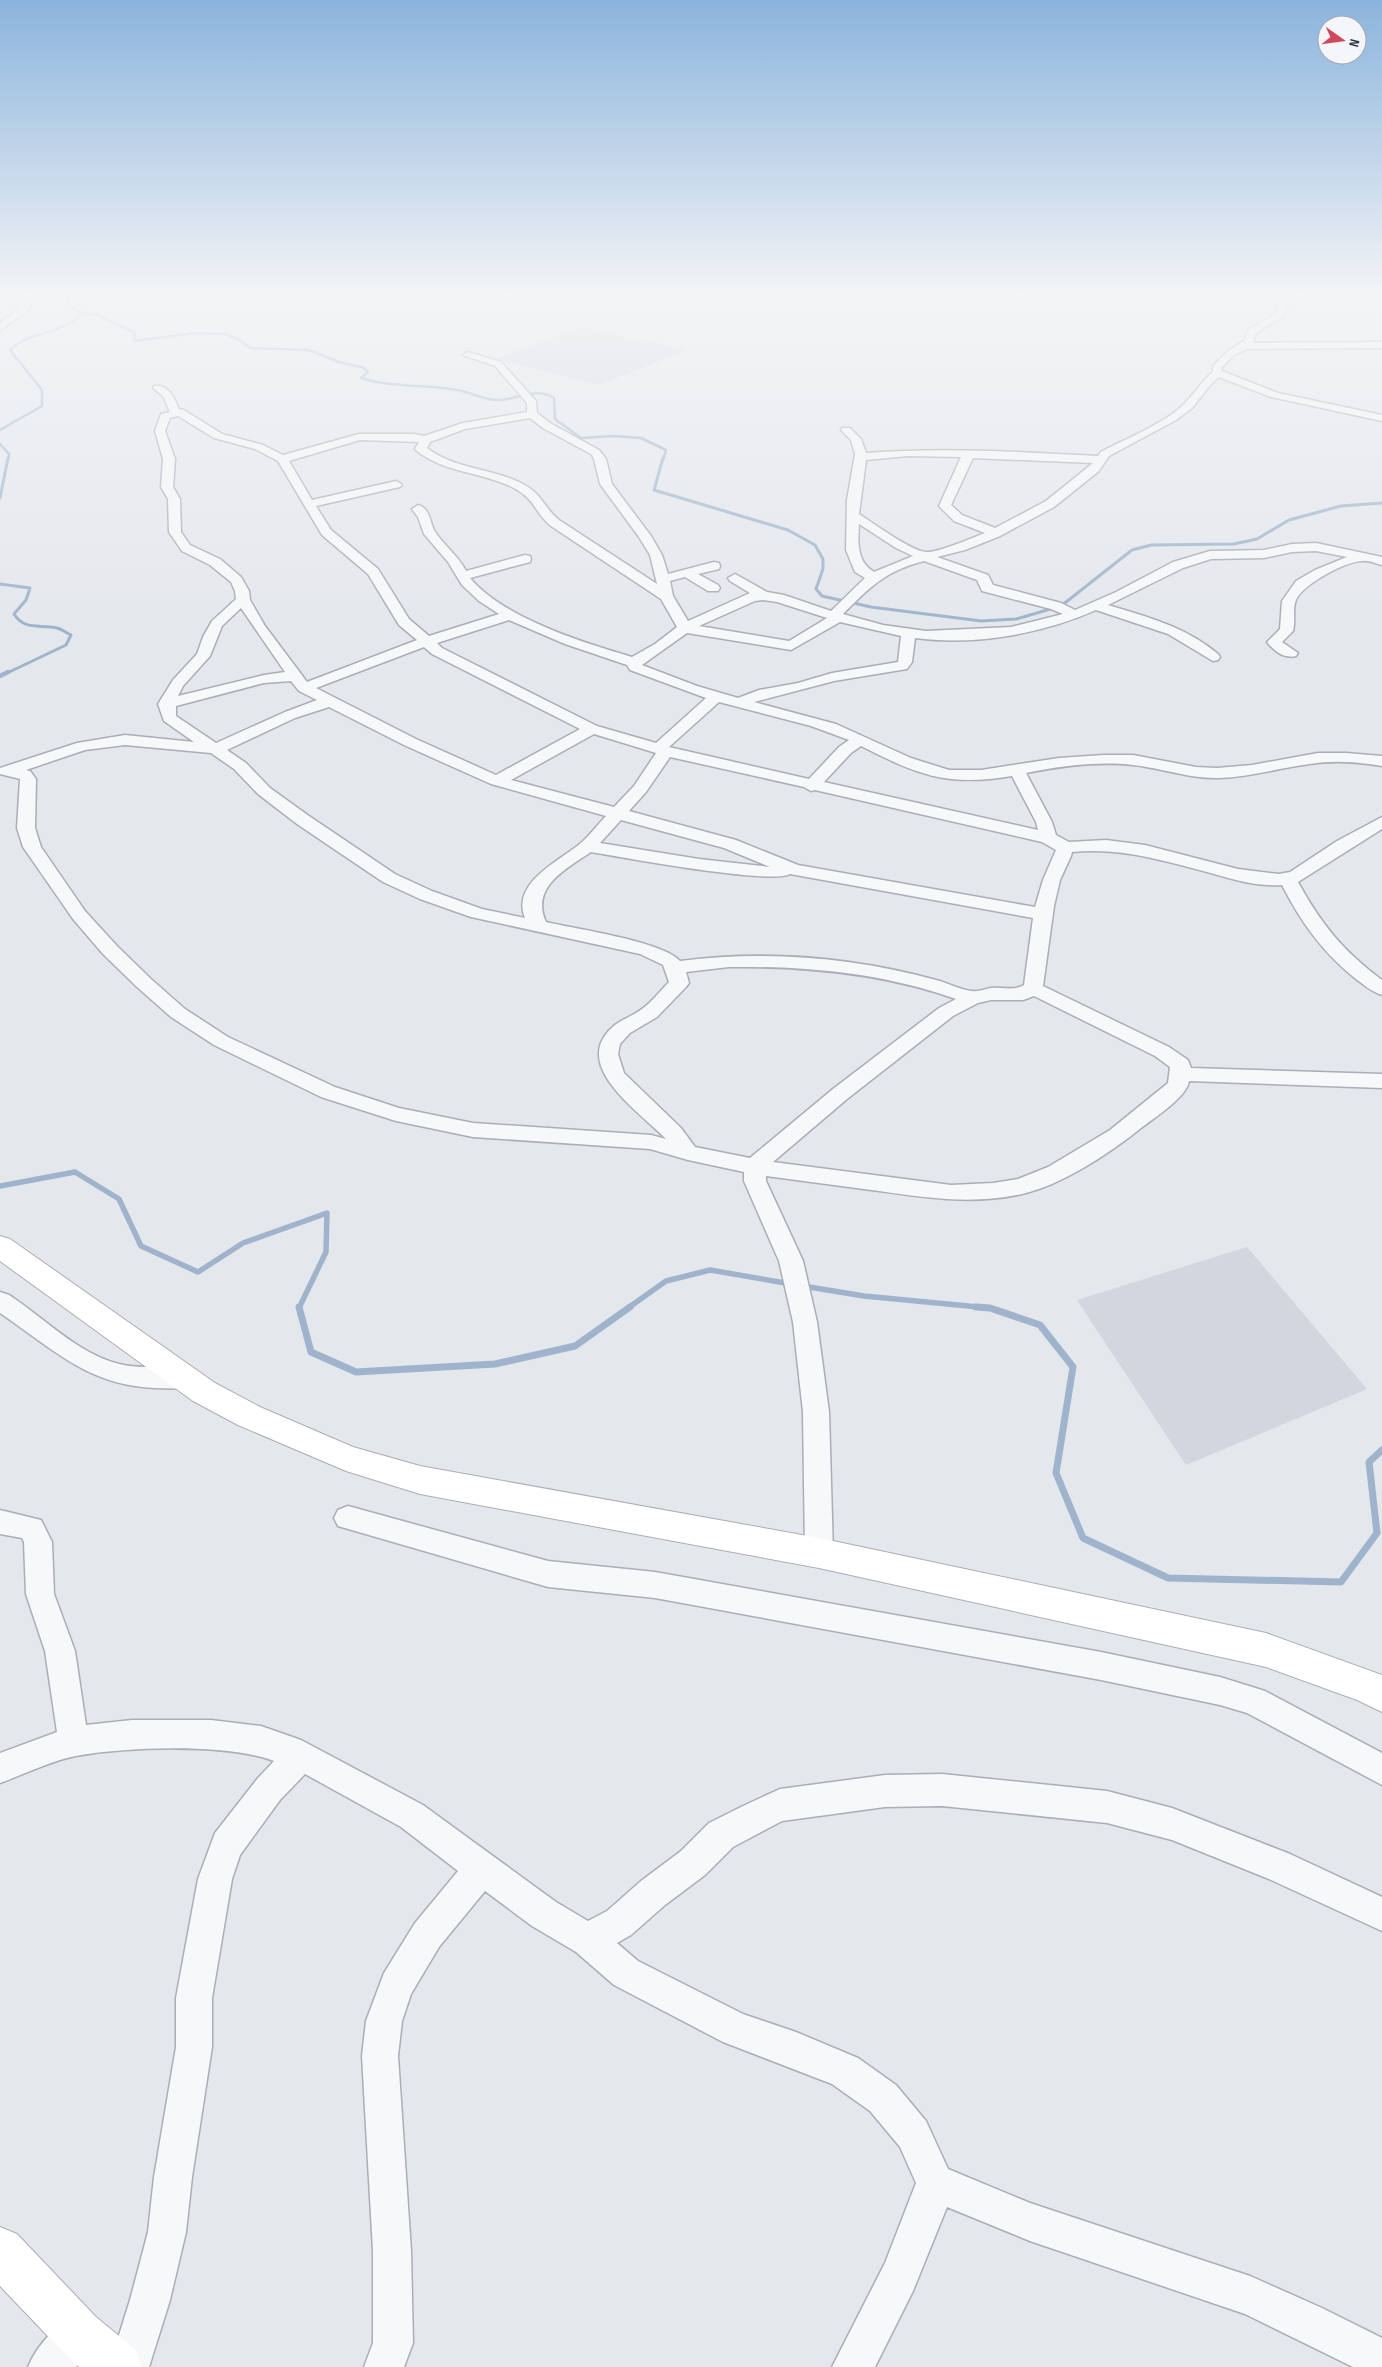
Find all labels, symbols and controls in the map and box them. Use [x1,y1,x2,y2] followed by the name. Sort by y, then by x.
[1317,15,1367,65] north arrow
[1345,37,1363,49] text: N

